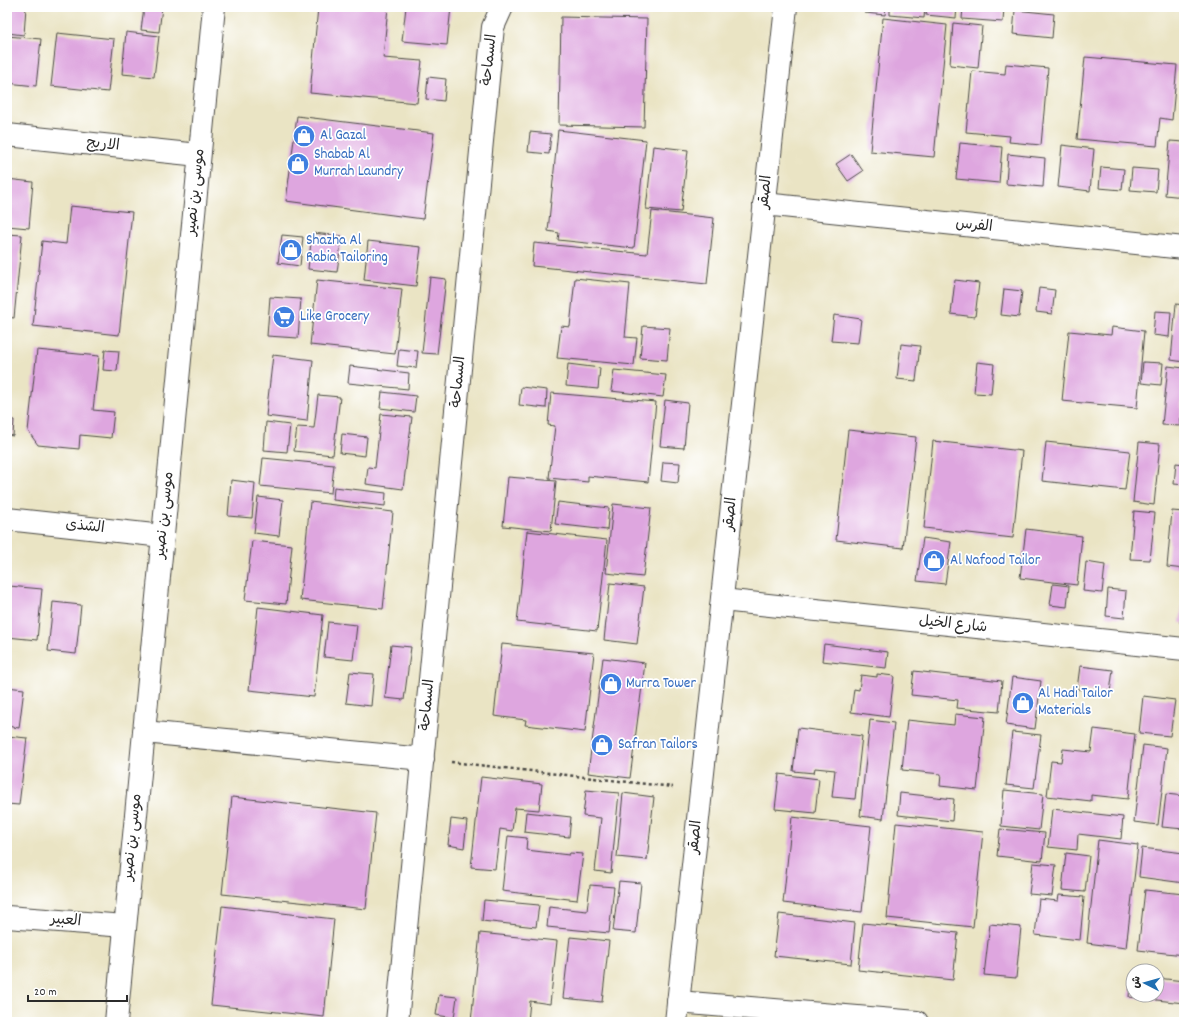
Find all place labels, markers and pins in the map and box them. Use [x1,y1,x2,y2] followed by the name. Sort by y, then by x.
[291,123,317,149] shop icon: Al Gazal
[320,125,367,147] place label: Al Gazal
[314,144,404,183] place label: Shabab Al Murrah Laundry
[285,151,311,177] shop icon: Shabab Al Murrah Laundry
[306,230,388,269] place label: Shazha Al Rabia Tailoring
[278,237,304,263] shop icon: Shazha Al Rabia Tailoring
[271,304,297,330] supermarket icon: Like Grocery
[300,306,370,328] place label: Like Grocery
[921,548,947,574] shop icon: Al Nafood Tailor
[950,550,1041,572] place label: Al Nafood Tailor
[598,671,624,697] shop icon: Murra Tower
[626,673,696,695] place label: Murra Tower
[1038,683,1113,722] place label: Al Hadi Tailor Materials
[1010,690,1036,716] shop icon: Al Hadi Tailor Materials
[589,732,615,758] shop icon: Safran Tailors
[618,734,698,756] place label: Safran Tailors

